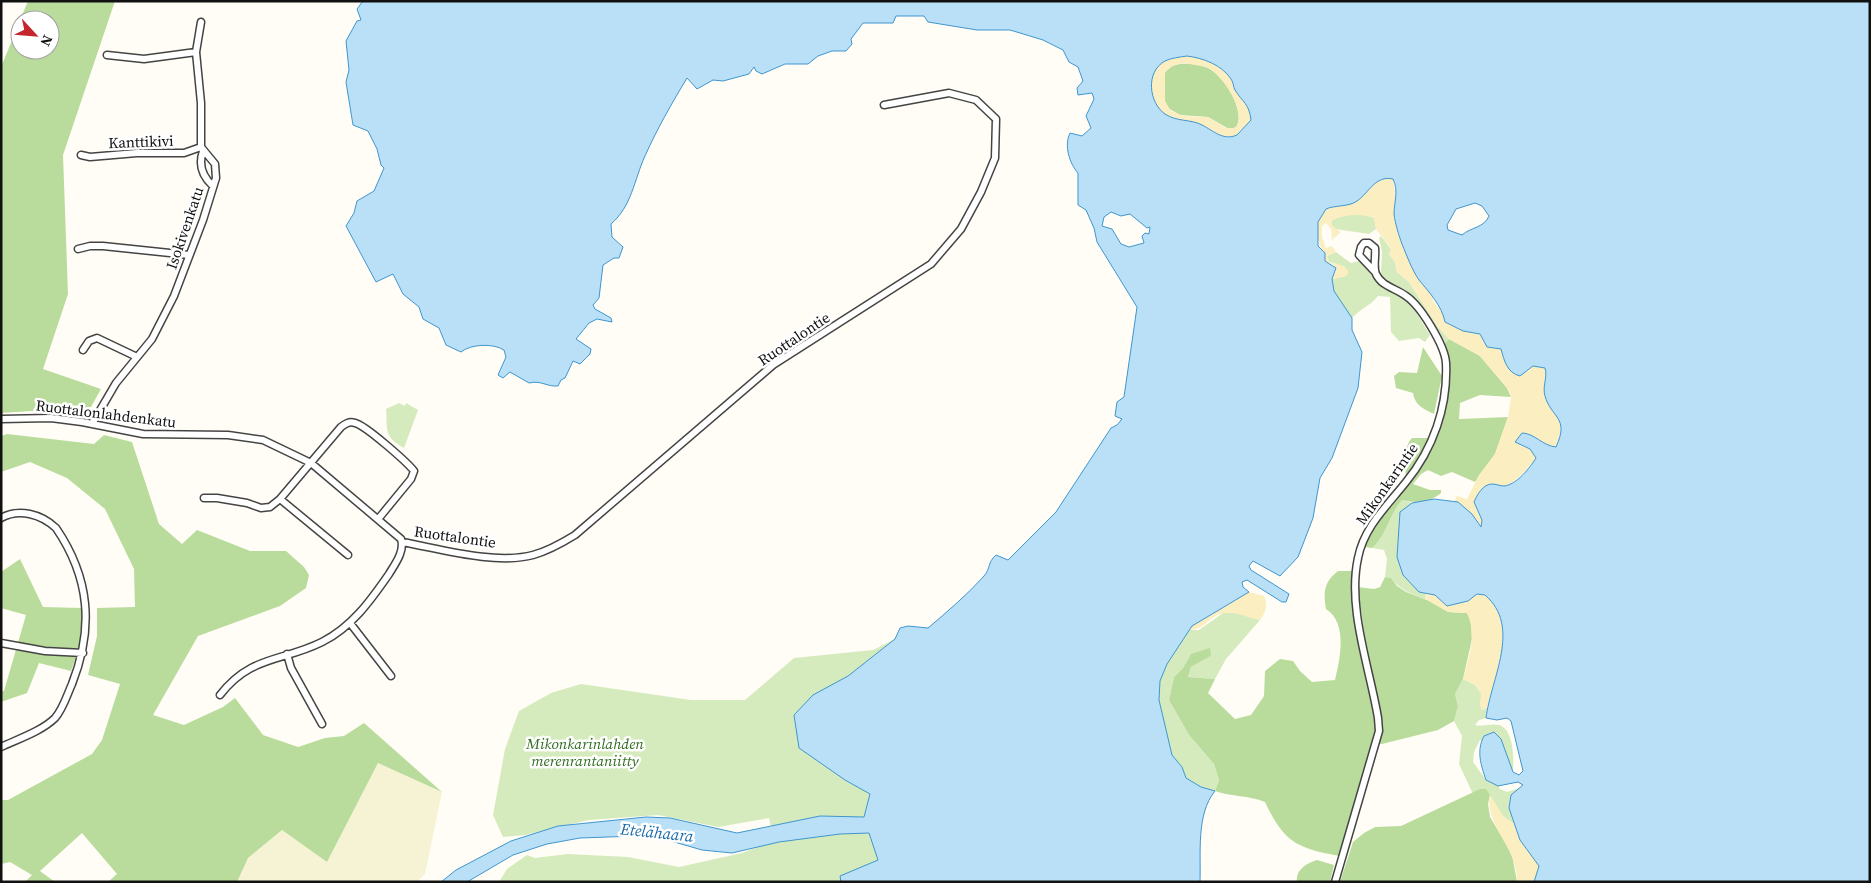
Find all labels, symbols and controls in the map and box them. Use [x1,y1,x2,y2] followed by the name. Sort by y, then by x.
[10,10,60,60] north arrow
[35,32,58,50] text: N
[108,130,174,153] street label: Kanttikivi
[161,184,209,272] street label: Isokivenkatu
[754,307,834,370] street label: Ruottalontie
[35,394,178,433] street label: Ruottalonlahdenkatu
[1351,438,1423,529] street label: Mikonkarintie
[413,520,498,553] street label: Ruottalontie
[525,733,644,771] park label: Mikonkarinlahden merenrantaniitty
[618,817,695,847] water label: Etelähaara

